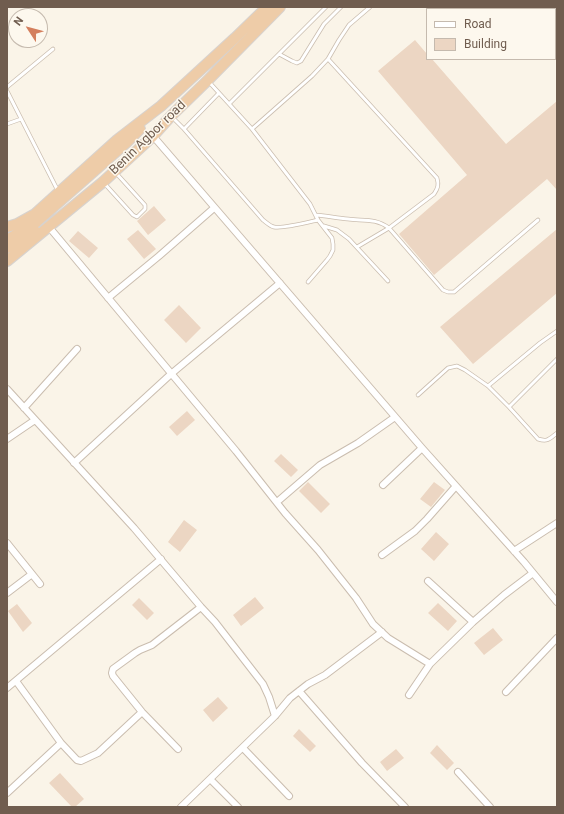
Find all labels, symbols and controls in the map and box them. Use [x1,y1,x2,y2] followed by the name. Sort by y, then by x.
[8,8,48,48] north arrow
[426,8,556,60] legend
[11,14,26,28] text: N
[464,17,492,31] text: Road
[464,37,507,51] text: Building
[107,98,189,178] street label: Benin Agbor road

